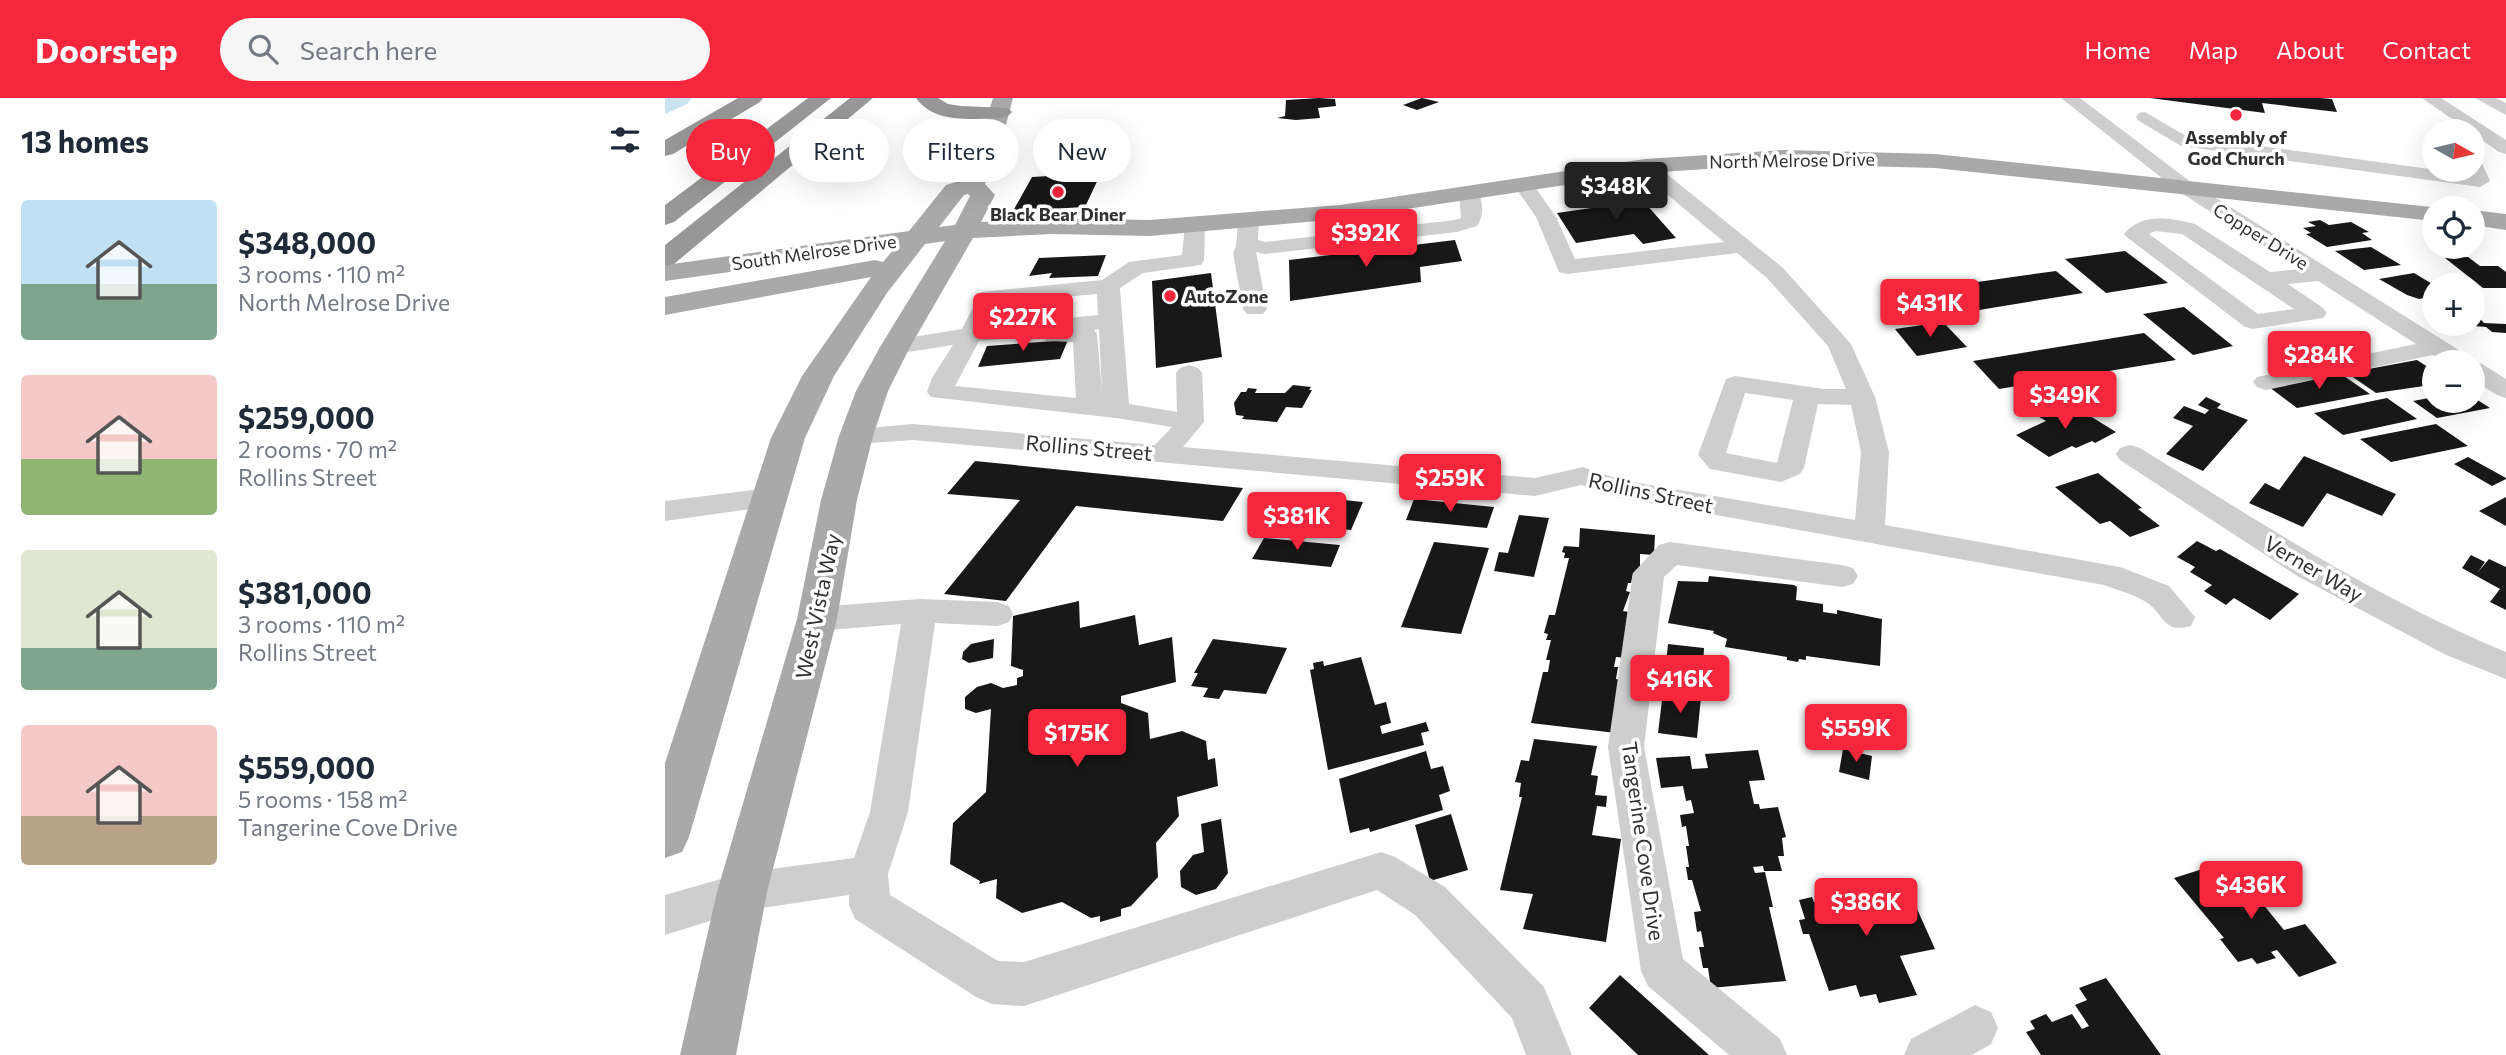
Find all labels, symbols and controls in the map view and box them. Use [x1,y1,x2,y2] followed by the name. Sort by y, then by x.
[220,18,710,81] search box
[35,29,178,70] text: Doorstep
[244,30,282,68] icon: search
[300,34,437,65] text: Search here
[2085,35,2151,64] text: Home
[2189,35,2238,64] text: Map
[2276,35,2344,64] text: About
[2382,35,2471,64] text: Contact
[2228,107,2244,123] marker: Assembly of God Church
[686,119,775,182] chip: Buy
[789,119,889,182] chip: Rent
[903,119,1019,182] chip: Filters
[1033,119,1131,182] chip: New
[2422,119,2485,182] north arrow
[2422,119,2485,413] map controls
[606,121,644,159] icon: filters
[21,122,149,159] text: 13 homes
[2185,126,2288,169] place label: Assembly of God Church
[1709,148,1875,172] street label: North Melrose Drive
[1567,162,1665,222] pin: $348K
[1580,171,1652,199] text: $348K
[1050,184,1066,200] marker: Black Bear Diner
[2422,196,2485,259] button: locate
[2209,198,2313,274] street label: Copper Drive
[990,203,1127,225] place label: Black Bear Diner
[1317,209,1415,269] pin: $392K
[1331,218,1401,246] text: $392K
[238,223,376,260] text: $348,000
[77,228,161,312] icon: home
[730,230,898,274] street label: South Melrose Drive
[238,260,405,288] text: 3 rooms · 110 m²
[2422,273,2485,336] button: +
[1881,280,1979,339] pin: $431K
[1184,285,1268,307] place label: AutoZone
[238,288,450,316] text: North Melrose Drive
[1162,288,1178,304] marker: AutoZone
[1896,288,1964,316] text: $431K
[974,294,1072,353] pin: $227K
[989,302,1057,330] text: $227K
[2270,331,2368,391] pin: $284K
[2284,340,2354,368] text: $284K
[2422,350,2485,413] button: −
[2016,372,2114,431] pin: $349K
[2030,380,2100,408] text: $349K
[238,398,375,435] text: $259,000
[77,403,161,487] icon: home
[1025,429,1153,465] street label: Rollins Street
[238,435,397,463] text: 2 rooms · 70 m²
[1401,454,1499,514] pin: $259K
[238,463,377,491] text: Rollins Street
[1415,463,1485,491] text: $259K
[1586,467,1716,517] street label: Rollins Street
[1248,492,1346,552] pin: $381K
[1263,501,1331,529] text: $381K
[2260,530,2368,606] street label: Verner Way
[789,531,845,681] street label: West Vista Way
[238,573,372,610] text: $381,000
[77,578,161,662] icon: home
[238,610,405,638] text: 3 rooms · 110 m²
[238,638,377,666] text: Rollins Street
[1631,656,1729,715] pin: $416K
[1646,664,1714,692] text: $416K
[1807,704,1905,764] pin: $559K
[1028,710,1126,769] pin: $175K
[1821,713,1891,741] text: $559K
[1044,718,1110,746] text: $175K
[1618,740,1670,942] street label: Tangerine Cove Drive
[238,748,375,785] text: $559,000
[77,753,161,837] icon: home
[238,785,407,813] text: 5 rooms · 158 m²
[238,813,458,841] text: Tangerine Cove Drive
[2202,862,2300,921] pin: $436K
[2216,870,2286,898] text: $436K
[1817,878,1915,938] pin: $386K
[1830,887,1902,915] text: $386K

